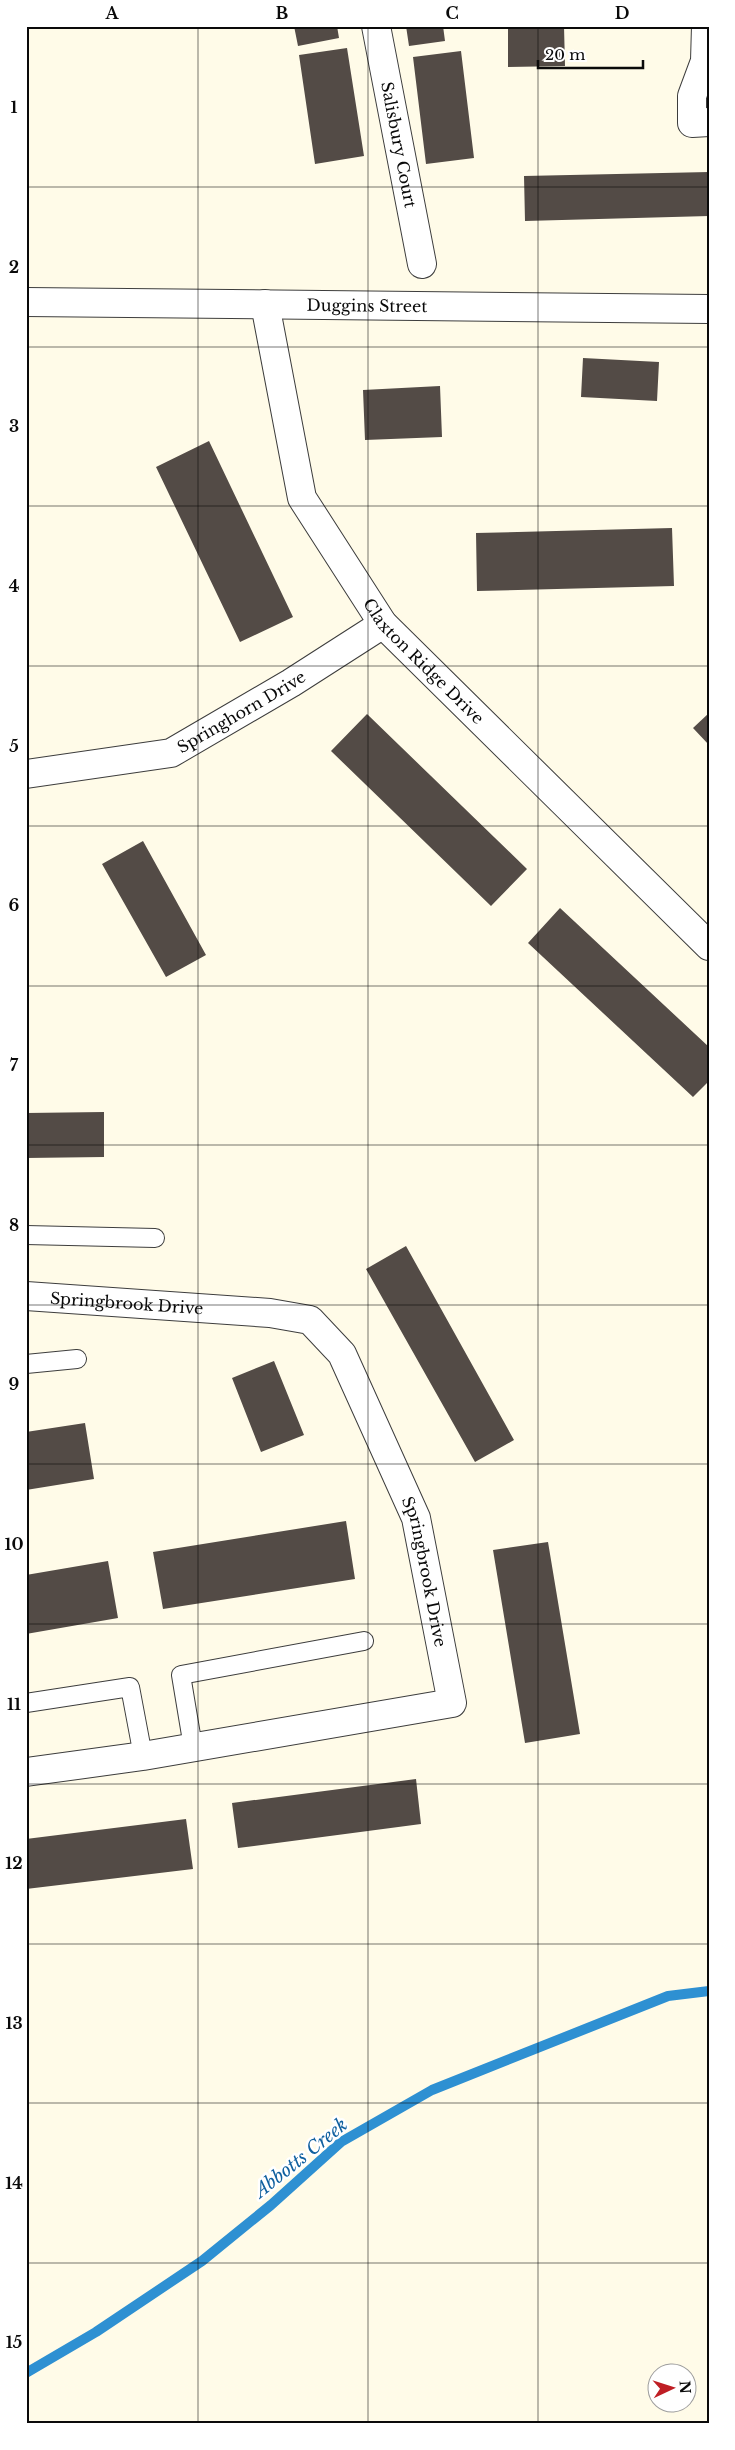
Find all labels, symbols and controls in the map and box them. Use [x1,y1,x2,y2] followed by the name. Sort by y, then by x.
[105,3,120,23] text: A
[276,3,289,23] text: B
[445,3,459,23] text: C
[615,3,629,23] text: D
[538,38,642,70] scale bar
[545,45,585,64] text: 20 m
[377,80,421,210] street label: Salisbury Court
[11,97,18,117] text: 1
[9,257,19,277] text: 2
[307,295,427,316] street label: Duggins Street
[9,416,19,436] text: 3
[9,576,19,596] text: 4
[359,594,488,728] street label: Claxton Ridge Drive
[174,666,309,757] street label: Springhorn Drive
[9,736,19,756] text: 5
[9,895,20,915] text: 6
[10,1055,19,1075] text: 7
[9,1215,19,1235] text: 8
[49,1288,204,1318] street label: Springbrook Drive
[9,1374,20,1394] text: 9
[398,1493,451,1649] street label: Springbrook Drive
[4,1534,24,1554] text: 10
[7,1694,21,1714] text: 11
[5,1853,23,1873] text: 12
[5,2013,23,2033] text: 13
[249,2114,352,2203] water label: Abbotts Creek
[5,2173,23,2193] text: 14
[6,2332,22,2352] text: 15
[648,2362,698,2412] north arrow
[676,2380,694,2394] text: N

